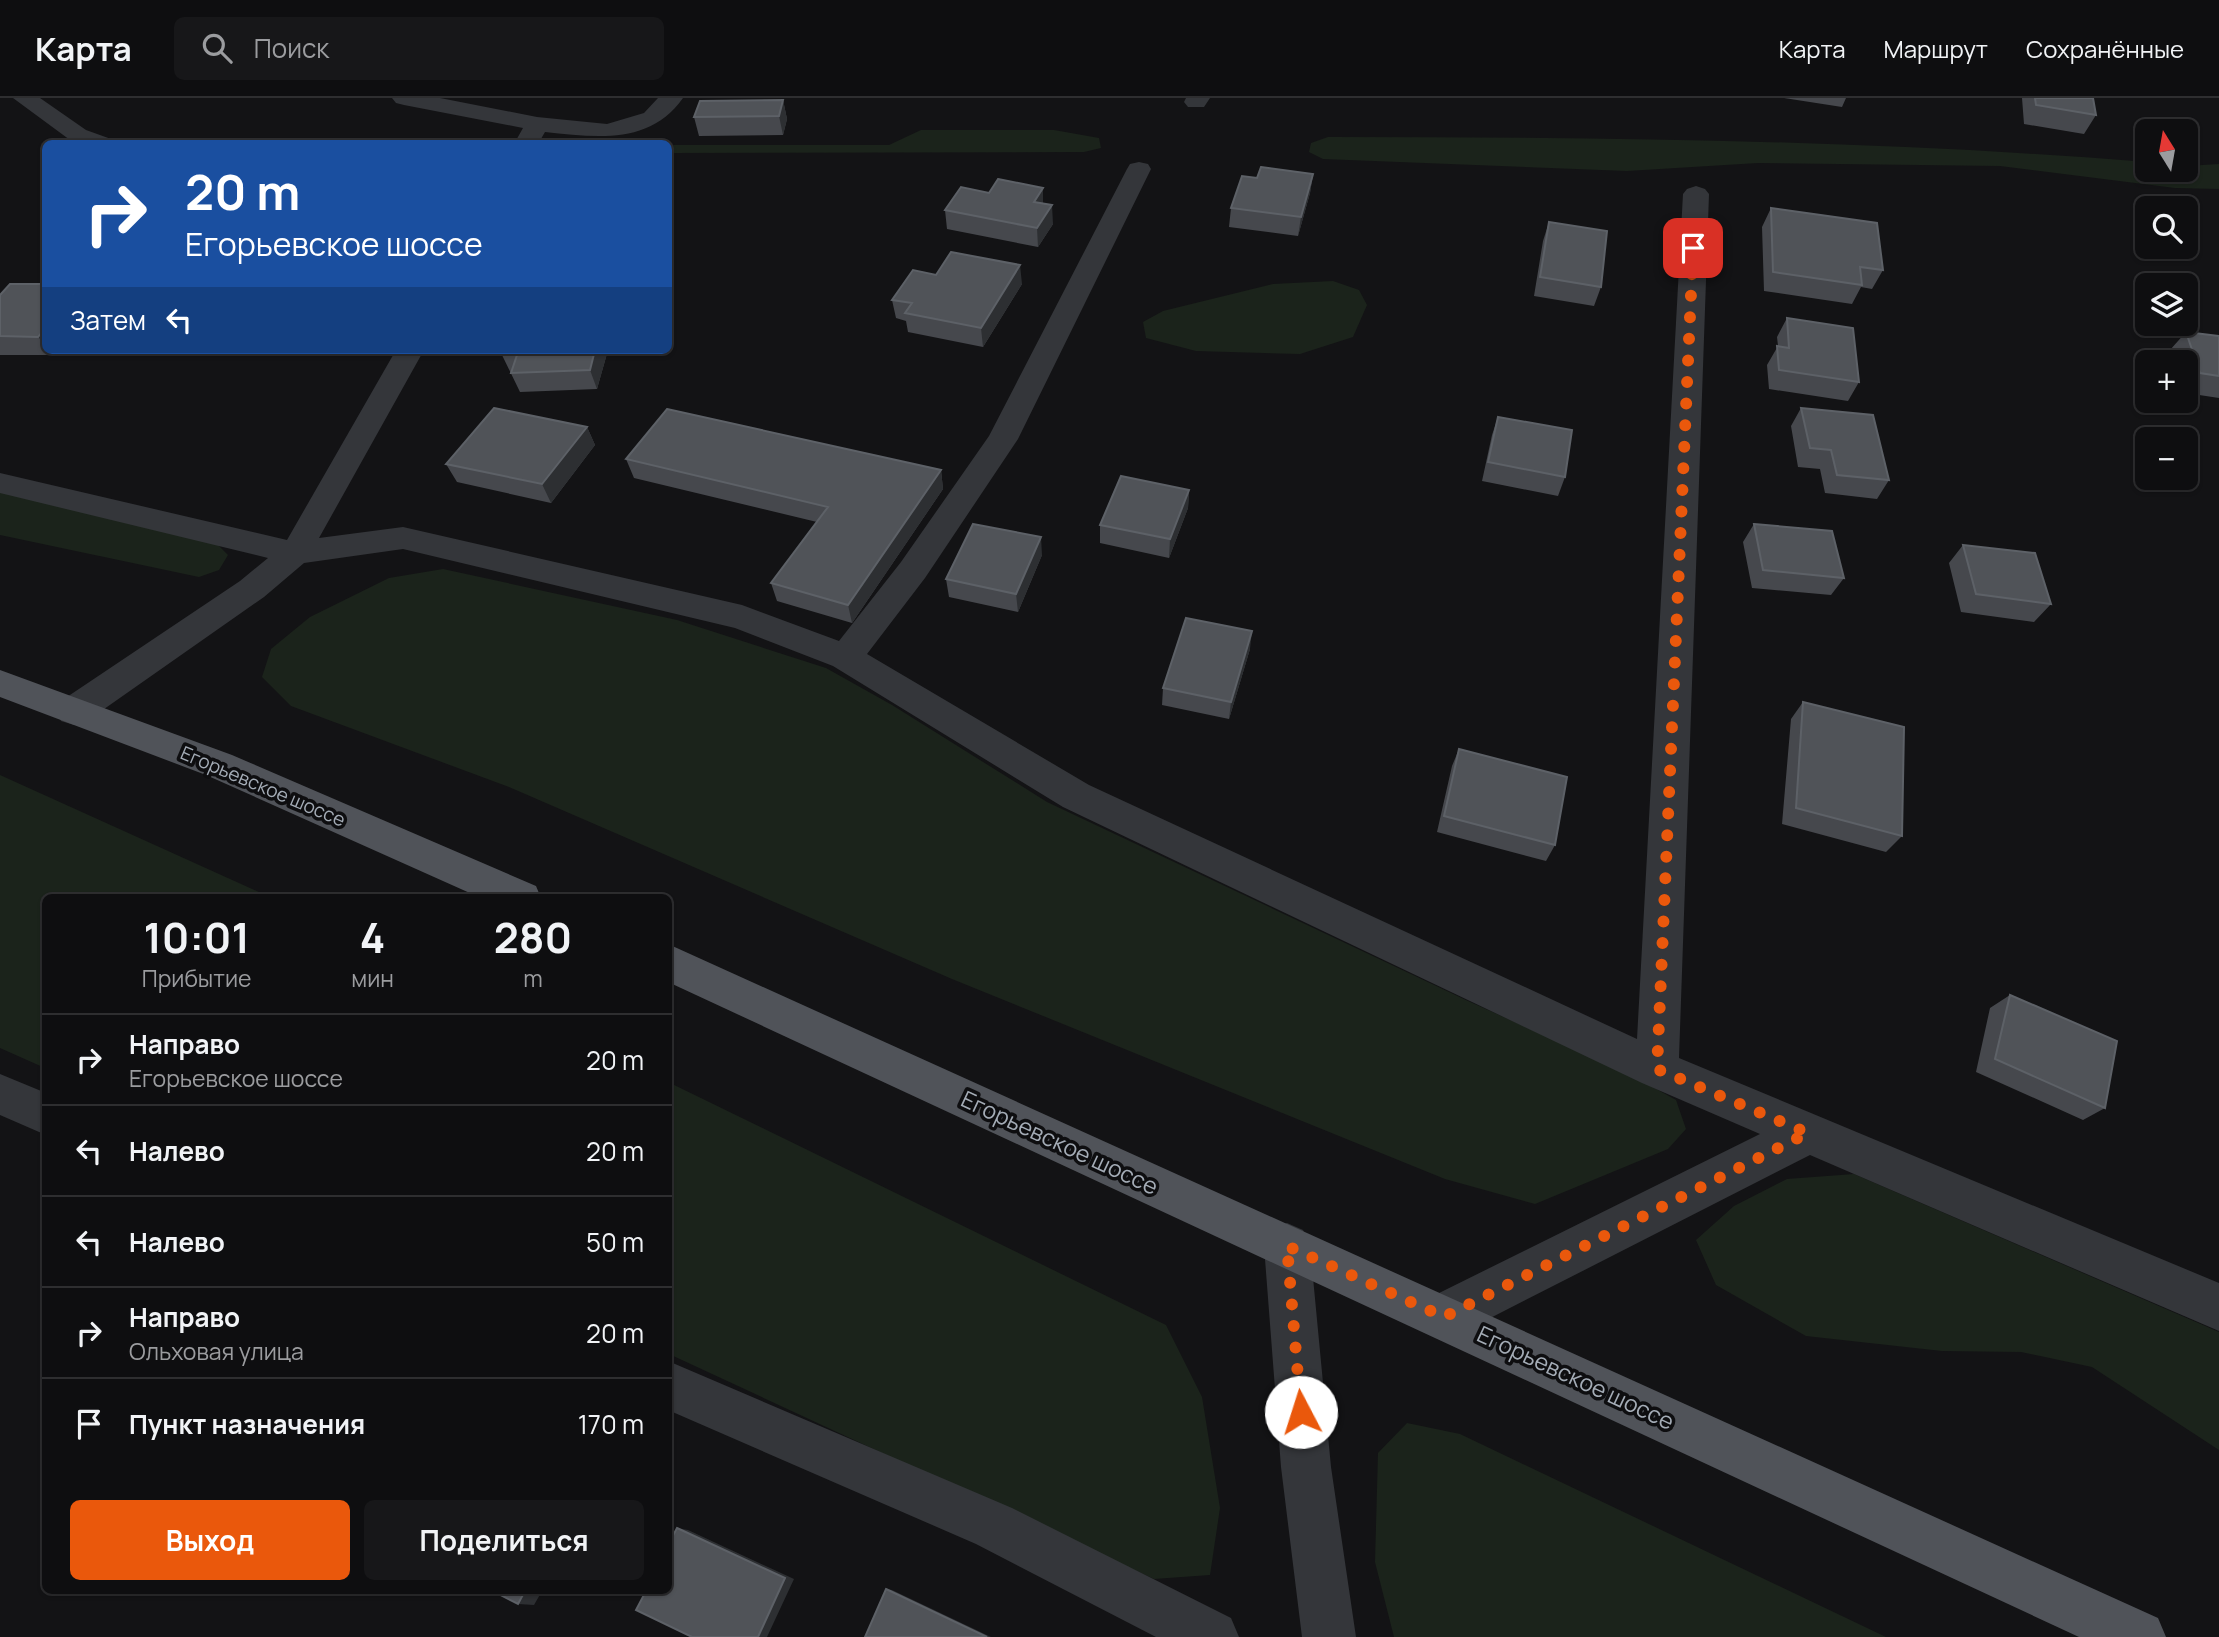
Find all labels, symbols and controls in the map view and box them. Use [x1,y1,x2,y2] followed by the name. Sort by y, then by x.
[174,17,664,80] search box
[35,26,132,71] text: Карта
[198,29,236,67] icon: search
[254,30,329,66] text: Поиск
[1779,32,1846,65] text: Карта
[1884,32,1988,65] text: Маршрут
[2026,32,2184,65] text: Сохранённые
[2135,119,2198,182] north arrow
[2135,119,2198,490] map controls
[185,158,300,225] text: 20 m
[70,168,161,259] icon: right
[2135,196,2198,259] button: search
[1663,218,1723,278] pin
[185,222,483,266] text: Егорьевское шоссе
[1674,229,1712,267] icon: arrive
[2135,273,2198,336] button: layers
[160,301,198,339] icon: left
[70,302,146,338] text: Затем
[2135,350,2198,413] button: +
[2135,427,2198,490] button: −
[177,739,349,833] street label: Егорьевское шоссе
[143,908,250,966] text: 10:01
[360,908,385,966] text: 4
[494,908,572,966] text: 280
[142,962,251,994] text: Прибытие
[351,962,394,994] text: мин
[523,962,543,994] text: m
[129,1026,240,1062] text: Направо
[70,1041,108,1079] icon: right
[586,1042,644,1078] text: 20 m
[129,1062,343,1094] text: Егорьевское шоссе
[956,1082,1164,1202] street label: Егорьевское шоссе
[70,1132,108,1170] icon: left
[129,1133,225,1169] text: Налево
[586,1133,644,1169] text: 20 m
[70,1223,108,1261] icon: left
[129,1224,225,1260] text: Налево
[586,1224,644,1260] text: 50 m
[129,1299,240,1335] text: Направо
[70,1314,108,1352] icon: right
[586,1315,644,1351] text: 20 m
[1472,1317,1680,1437] street label: Егорьевское шоссе
[129,1335,304,1367] text: Ольховая улица
[1264,1375,1338,1449] position arrow
[70,1405,108,1443] icon: arrive
[129,1406,365,1442] text: Пункт назначения
[578,1406,644,1442] text: 170 m
[70,1500,350,1580] button: Выход
[364,1500,644,1580] button: Поделиться

